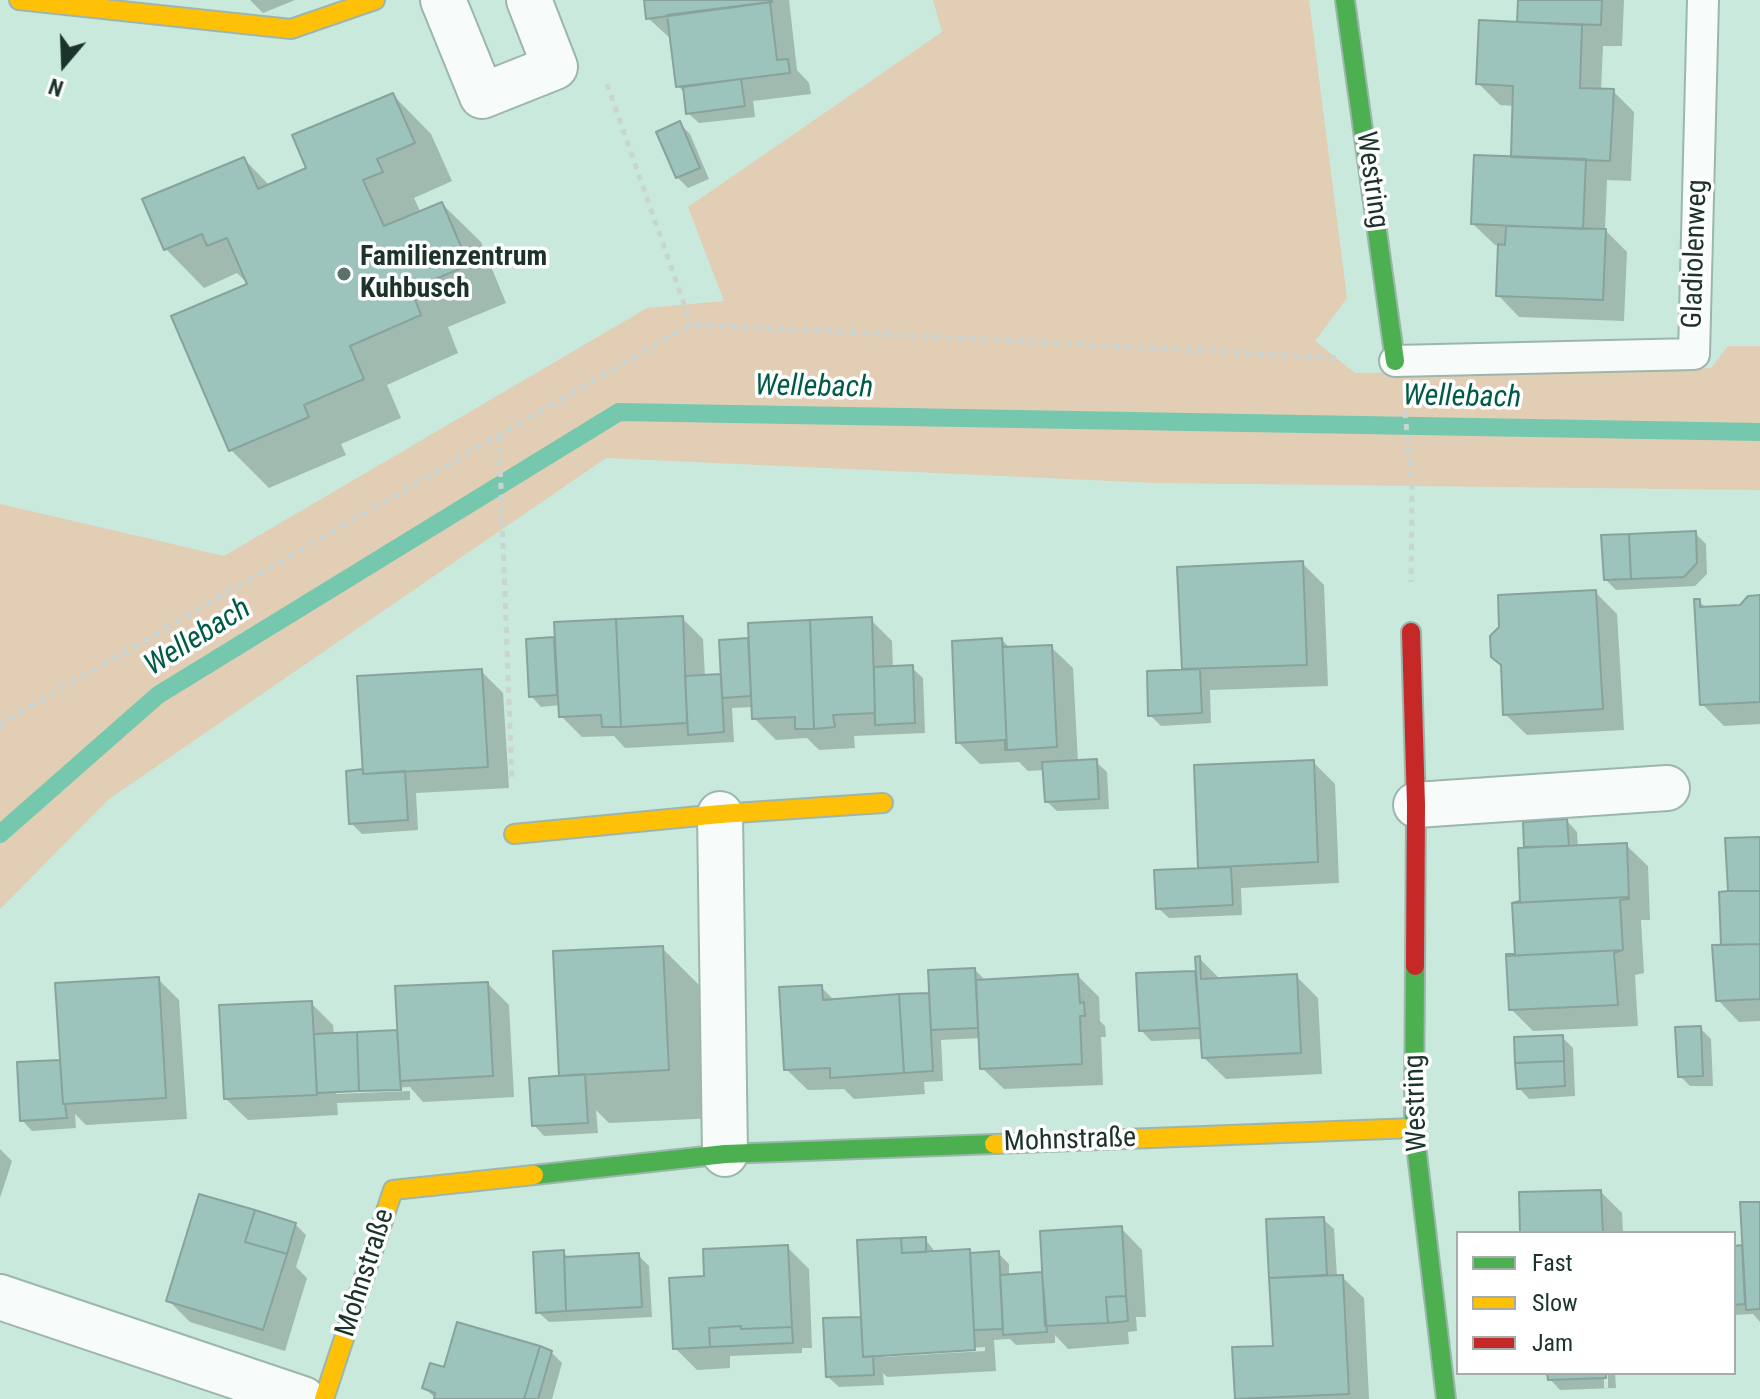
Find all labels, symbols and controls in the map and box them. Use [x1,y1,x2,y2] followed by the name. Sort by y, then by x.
[24,24,104,104] north arrow
[46,73,66,101] text: N
[1348,129,1394,231] street label: Westring
[1677,179,1715,329] street label: Gladiolenweg
[360,241,547,307] place label: Familienzentrum Kuhbusch
[335,265,353,283] marker: Familienzentrum Kuhbusch
[755,369,873,407] water label: Wellebach
[1403,379,1521,417] water label: Wellebach
[138,591,258,685] water label: Wellebach
[1399,1054,1435,1152] street label: Westring
[1003,1122,1137,1160] street label: Mohnstraße
[330,1205,402,1341] street label: Mohnstraße
[1456,1231,1736,1375] legend
[1532,1249,1573,1277] text: Fast
[1532,1289,1578,1317] text: Slow
[1532,1329,1573,1357] text: Jam

